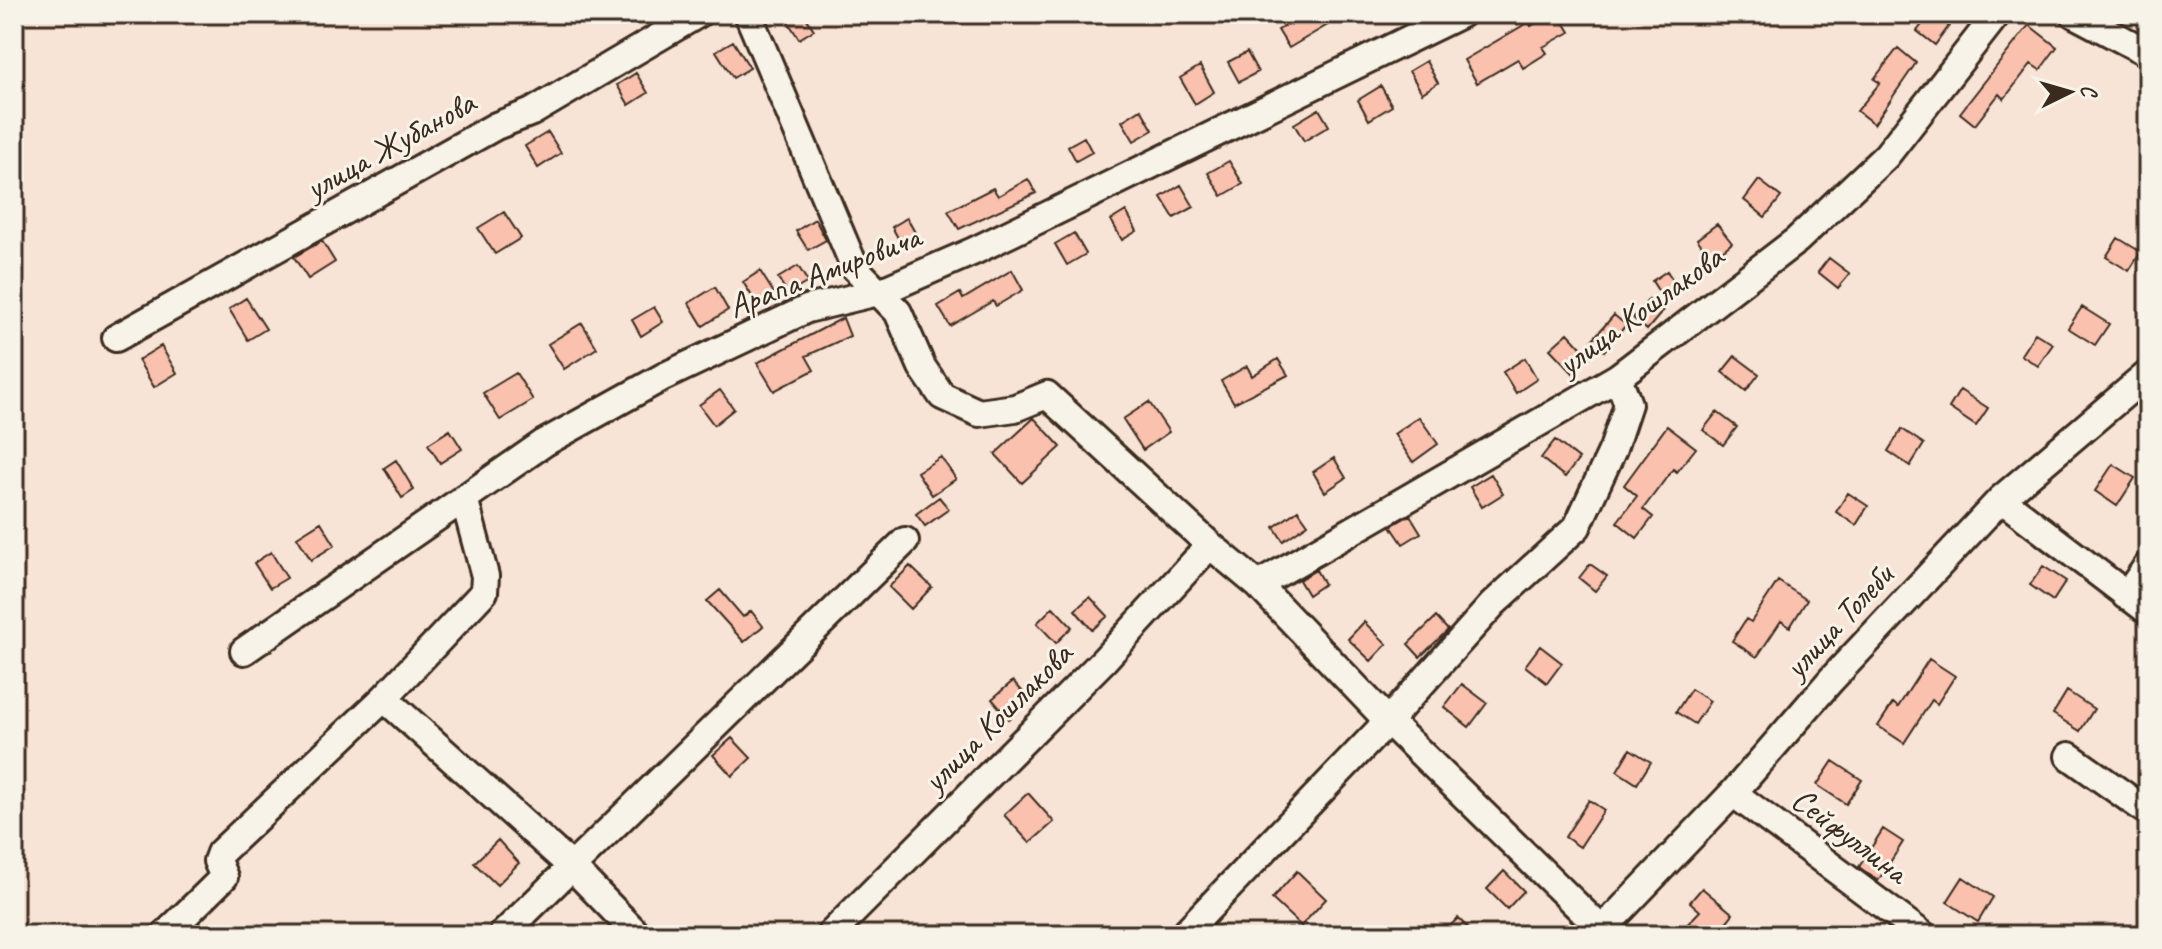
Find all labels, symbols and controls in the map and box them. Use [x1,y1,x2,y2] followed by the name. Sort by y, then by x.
[2030,52,2110,132] north arrow
[296,80,484,210] street label: улица Жубанова
[2075,84,2104,100] text: С
[722,214,929,327] street label: Арапа Амировича
[1547,234,1733,386] street label: улица Кошлакова
[1773,553,1904,689] street label: улица Толеби
[912,631,1083,802] street label: улица Кошлакова
[1783,777,1919,895] street label: Сейфуллина

